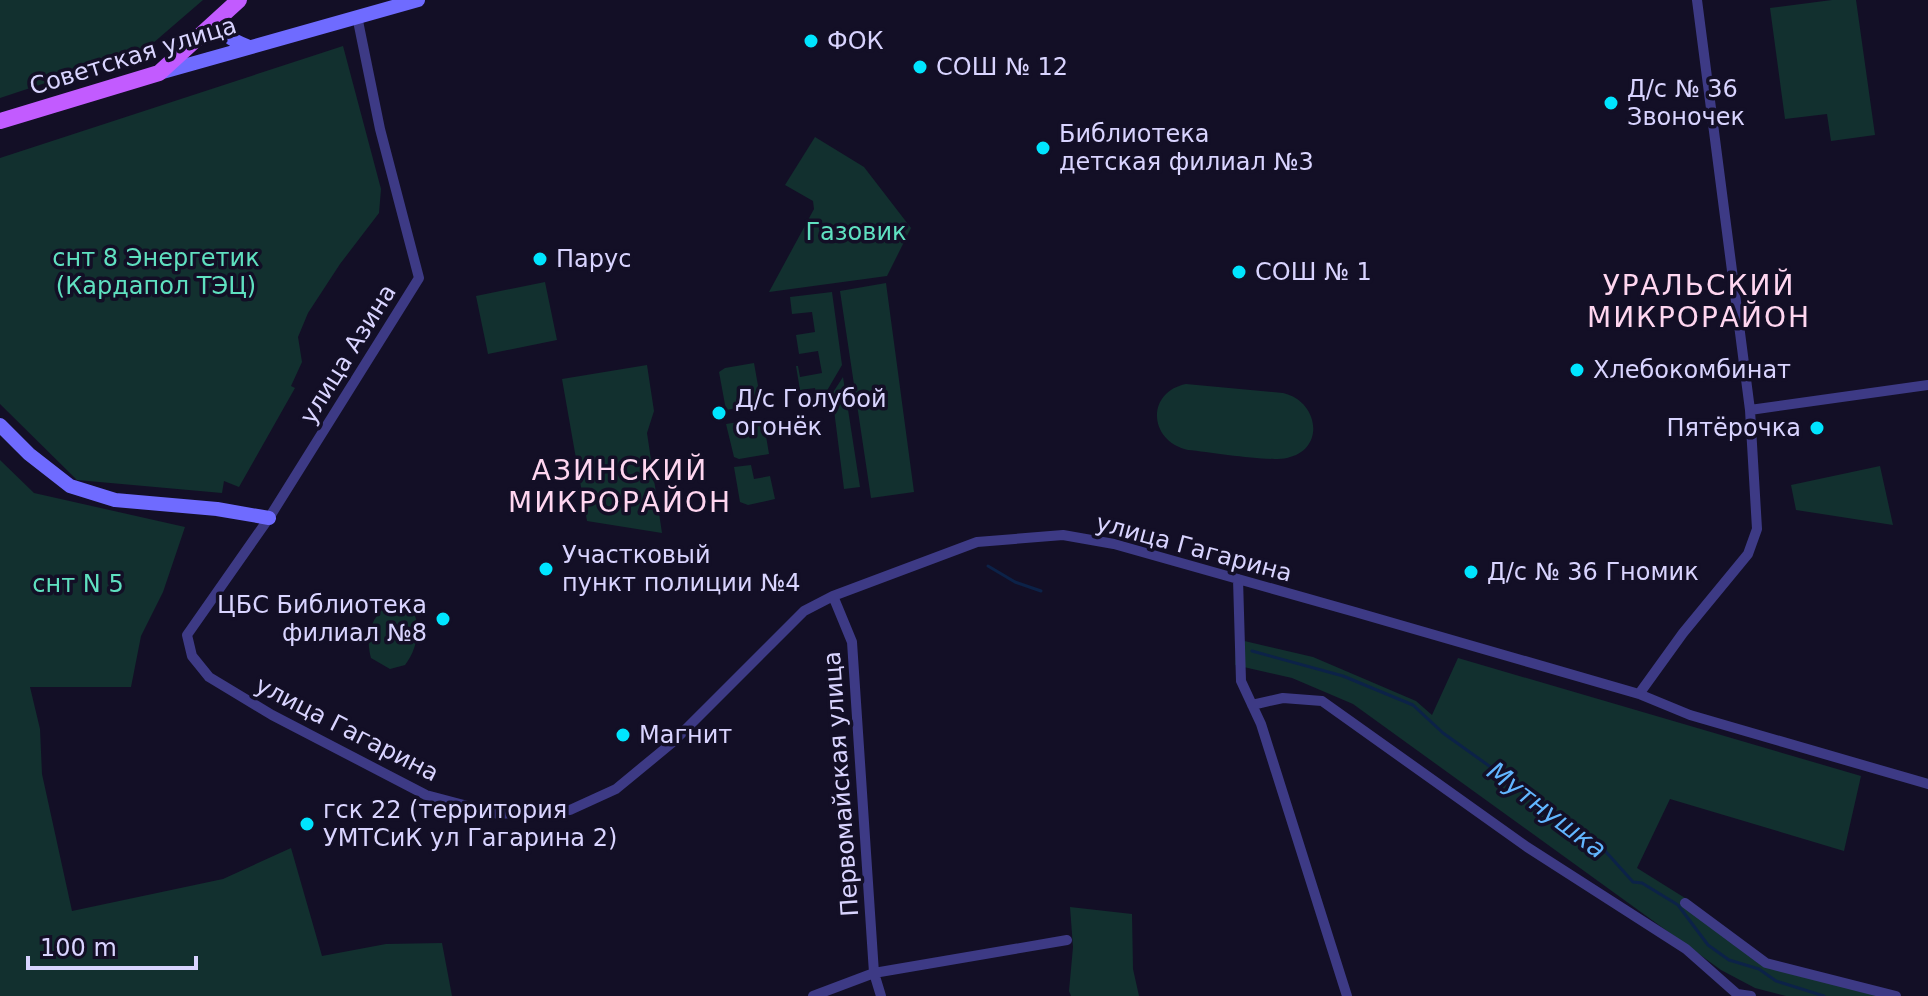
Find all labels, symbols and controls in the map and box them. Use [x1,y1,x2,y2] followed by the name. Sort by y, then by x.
[26,11,240,101] street label: Советская улица
[827,27,884,55] place label: ФОК
[802,32,820,50] marker: ФОК
[936,53,1068,81] place label: СОШ № 12
[911,58,929,76] marker: СОШ № 12
[1627,75,1745,131] place label: Д/с № 36 Звоночек
[1602,94,1620,112] marker: Д/с № 36 Звоночек
[1059,120,1314,176] place label: Библиотека детская филиал №3
[1034,139,1052,157] marker: Библиотека детская филиал №3
[805,218,907,246] park label: Газовик
[52,244,260,300] park label: снт 8 Энергетик (Кардапол ТЭЦ)
[556,245,631,273] place label: Парус
[531,250,549,268] marker: Парус
[1255,258,1372,286] place label: СОШ № 1
[1230,263,1248,281] marker: СОШ № 1
[1587,268,1811,334] district label: УРАЛЬСКИЙ МИКРОРАЙОН
[294,279,402,429] street label: улица Азина
[1593,356,1791,384] place label: Хлебокомбинат
[1568,361,1586,379] marker: Хлебокомбинат
[735,385,887,441] place label: Д/с Голубой огонёк
[710,404,728,422] marker: Д/с Голубой огонёк
[1666,414,1801,442] place label: Пятёрочка
[1808,419,1826,437] marker: Пятёрочка
[508,453,732,519] district label: АЗИНСКИЙ МИКРОРАЙОН
[1093,508,1295,588] street label: улица Гагарина
[562,541,800,597] place label: Участковый пункт полиции №4
[1487,558,1699,586] place label: Д/с № 36 Гномик
[537,560,555,578] marker: Участковый пункт полиции №4
[1462,563,1480,581] marker: Д/с № 36 Гномик
[32,570,124,598] park label: снт N 5
[217,591,427,647] place label: ЦБС Библиотека филиал №8
[434,610,452,628] marker: ЦБС Библиотека филиал №8
[818,650,864,918] street label: Первомайская улица
[251,671,443,787] street label: улица Гагарина
[639,721,732,749] place label: Магнит
[614,726,632,744] marker: Магнит
[1482,756,1612,864] water label: Мутнушка
[323,796,617,852] place label: гск 22 (территория УМТСиК ул Гагарина 2)
[298,815,316,833] marker: гск 22 (территория УМТСиК ул Гагарина 2)
[28,920,196,970] scale bar
[40,934,117,962] text: 100 m

